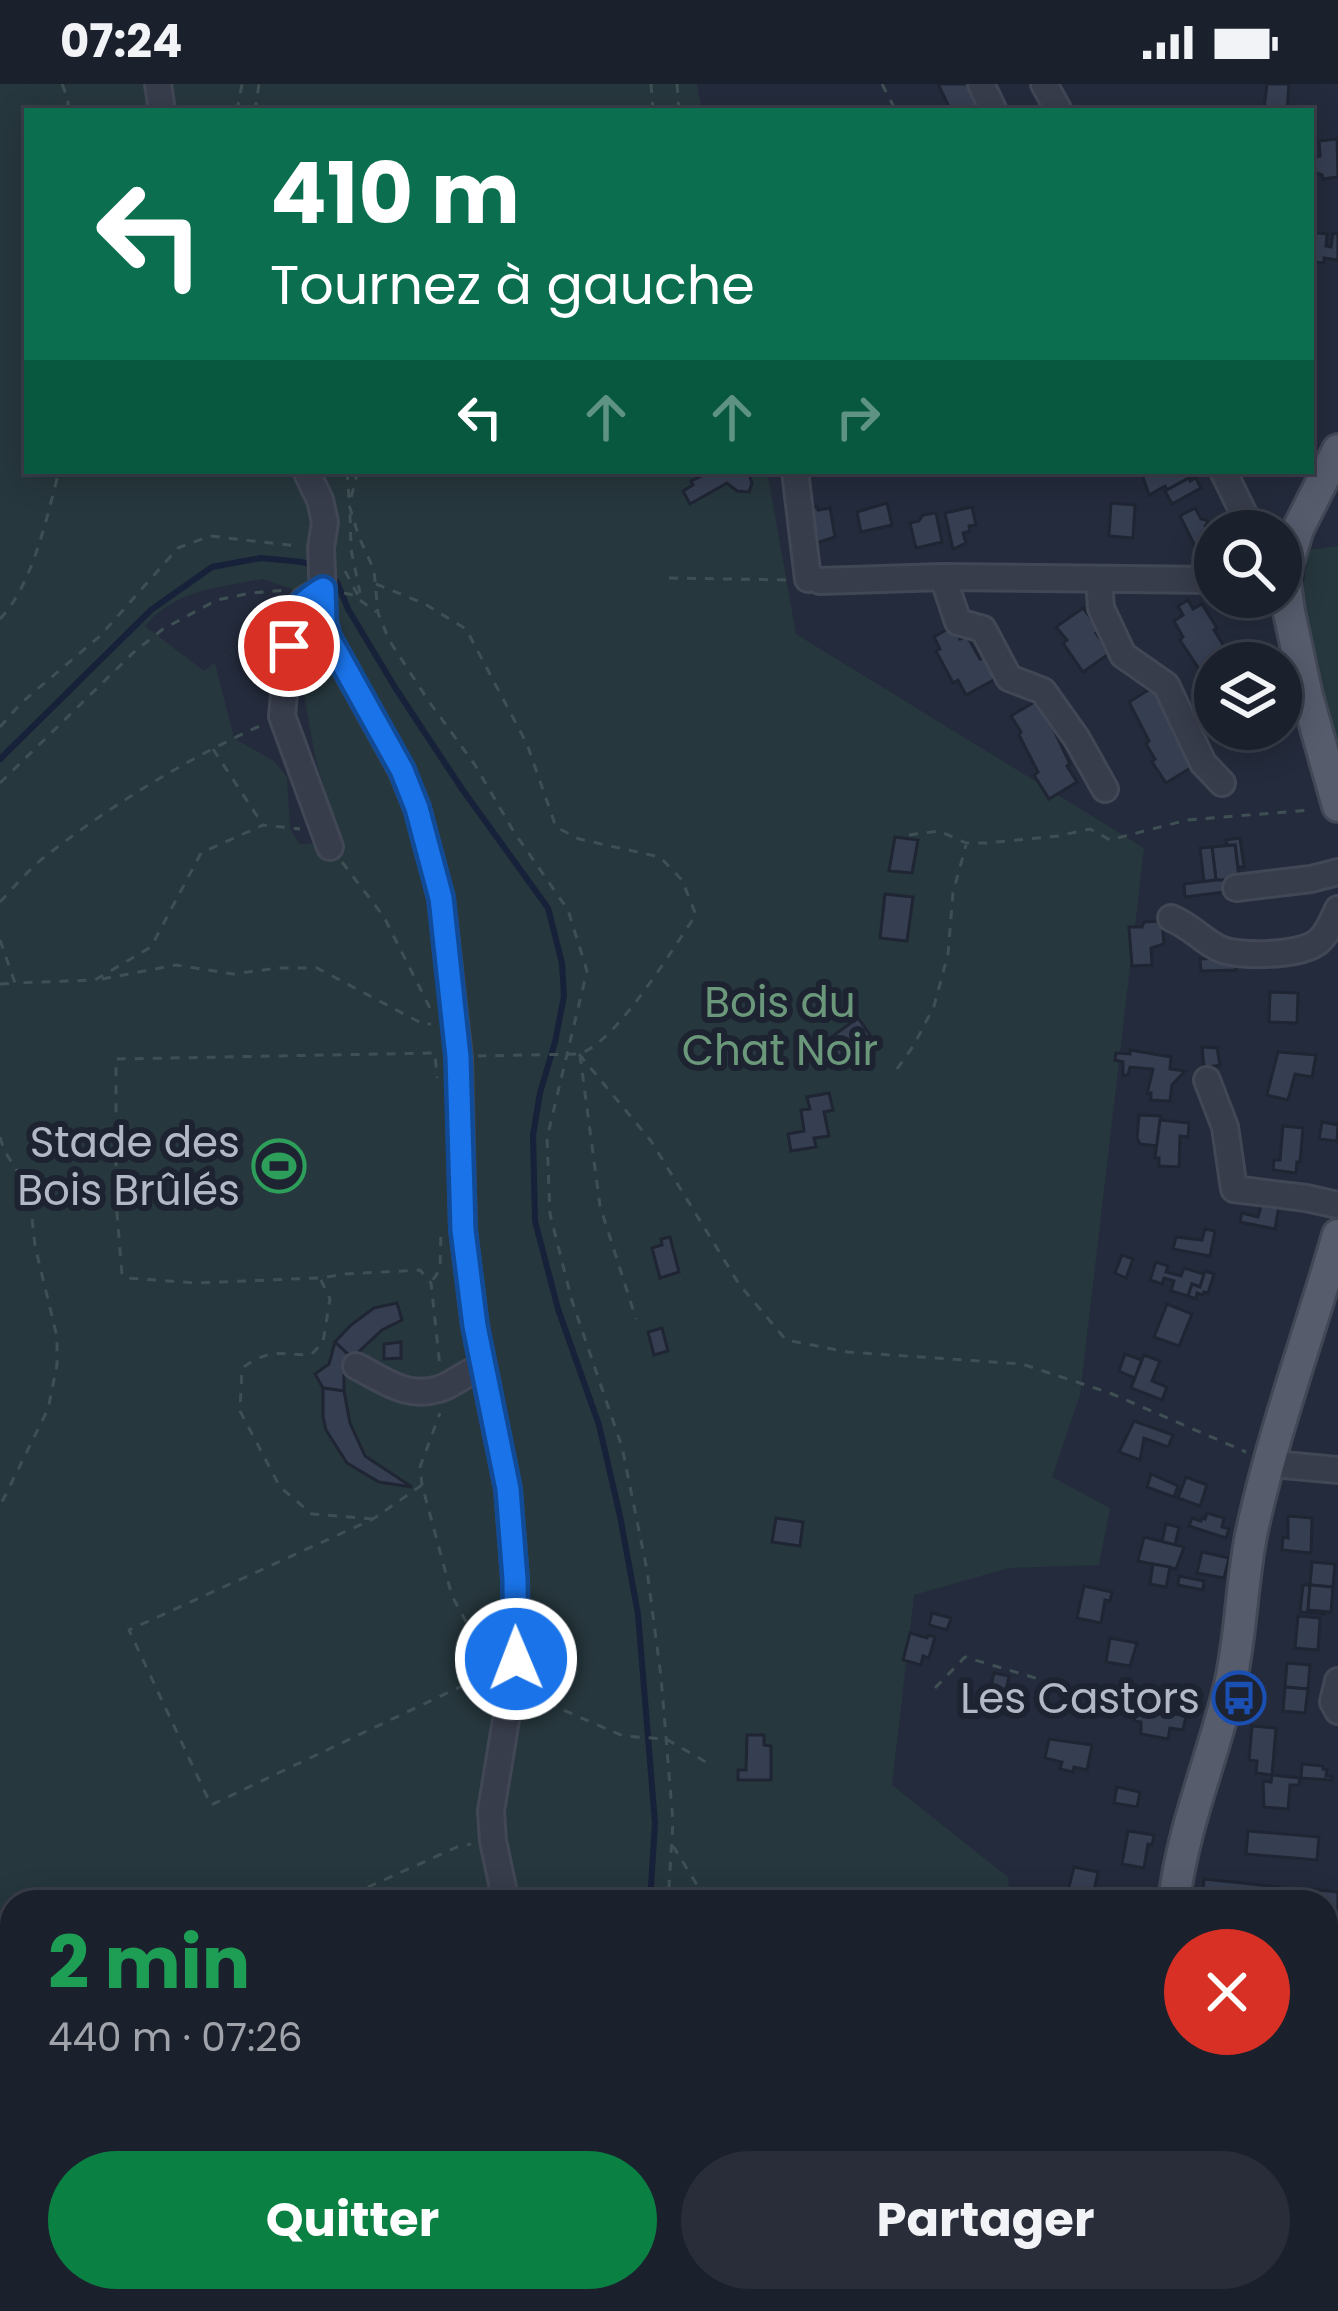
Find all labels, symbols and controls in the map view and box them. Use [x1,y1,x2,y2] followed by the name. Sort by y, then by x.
[60,10,182,73] text: 07:24
[270,135,520,252] text: 410 m
[72,156,228,312] icon: left
[270,247,755,323] text: Tournez à gauche
[447,384,513,450] icon: left
[573,384,639,450] icon: ahead
[699,384,765,450] icon: ahead
[825,384,891,450] icon: right
[1194,510,1302,750] map controls
[1194,510,1302,618] button: search
[238,595,340,697] pin
[256,613,322,679] icon: arrive
[1194,642,1302,750] button: layers
[682,973,878,1080] park label: Bois du Chat Noir
[17,1113,240,1220] place label: Stade des Bois Brûlés
[251,1138,307,1194] sports icon: Stade des Bois Brûlés
[453,1596,579,1722] position arrow
[960,1669,1200,1728] place label: Les Castors
[1211,1670,1267,1726] bus stop icon: Les Castors
[48,1912,250,2013] text: 2 min
[1164,1929,1290,2055] button: close
[48,2010,303,2065] text: 440 m · 07:26
[48,2151,657,2289] button: Quitter
[681,2151,1290,2289] button: Partager

